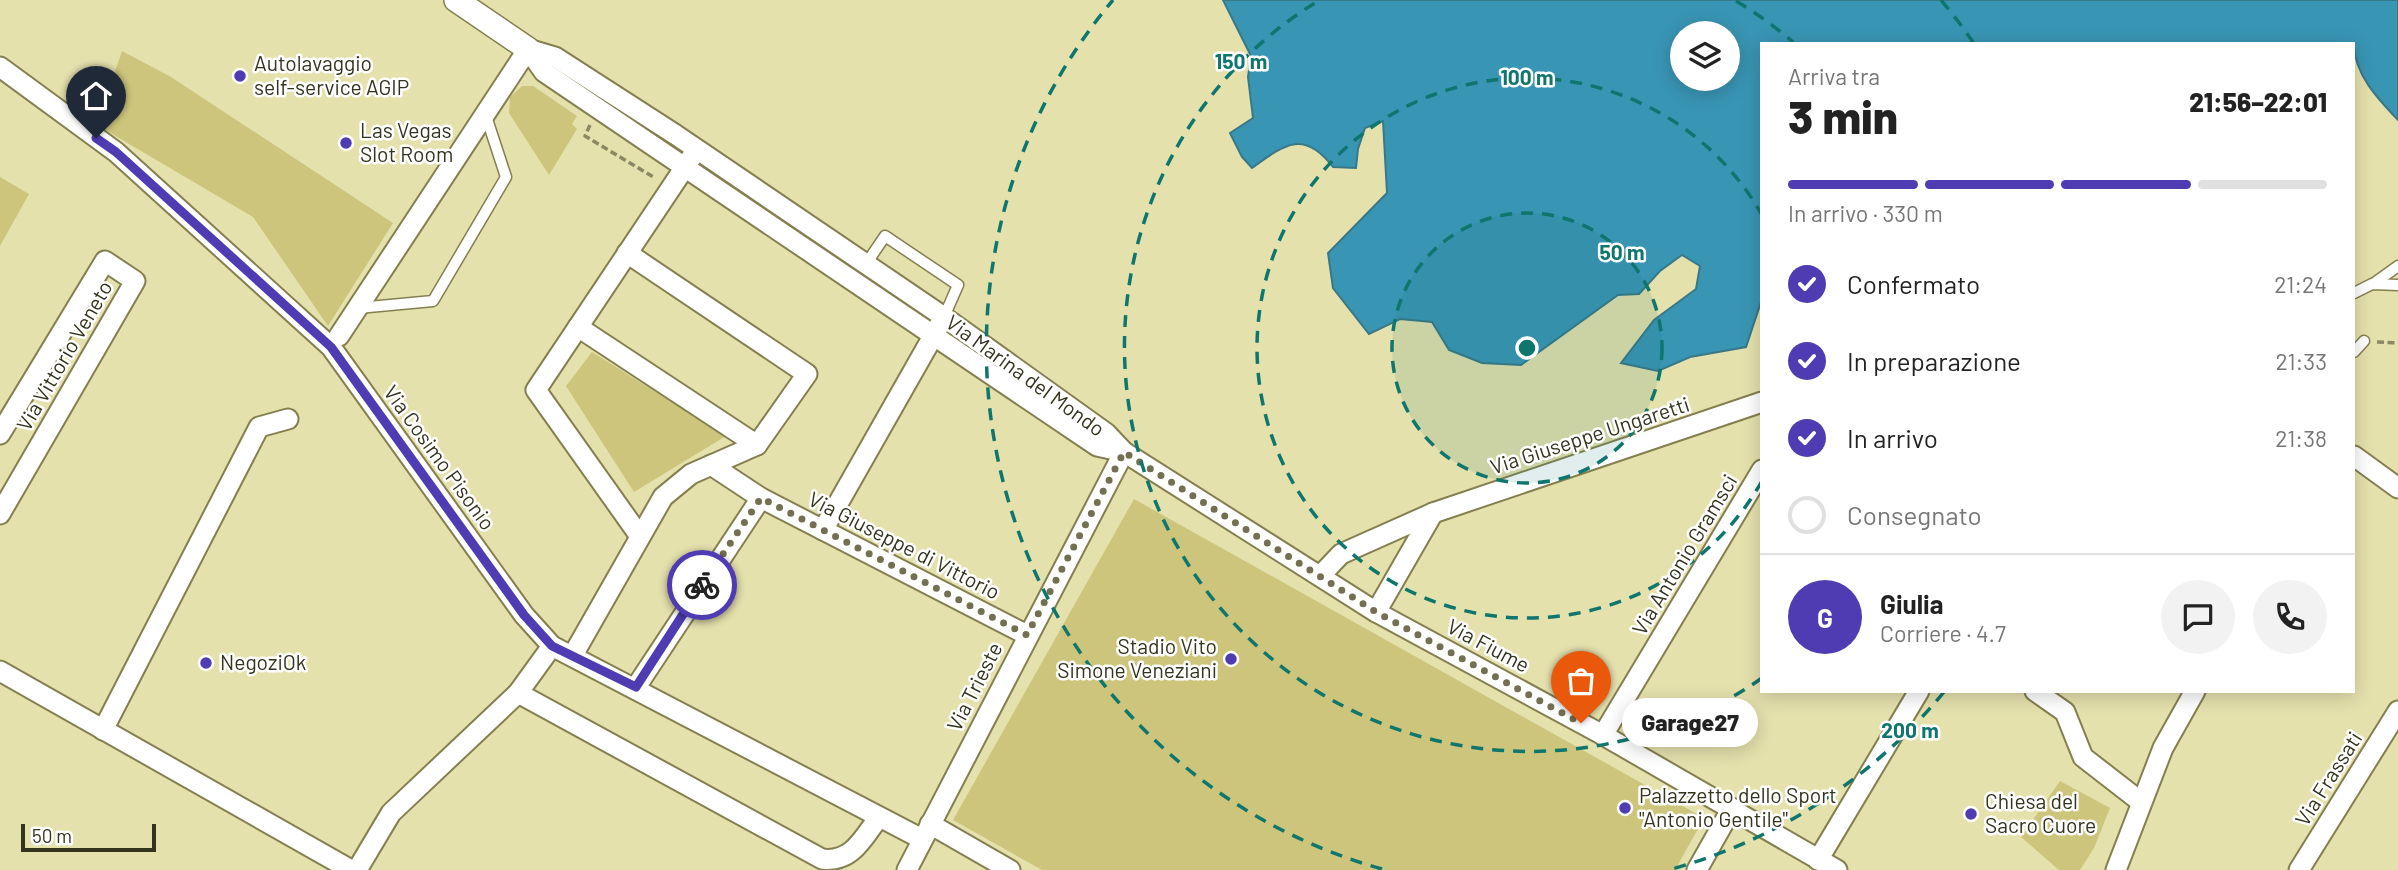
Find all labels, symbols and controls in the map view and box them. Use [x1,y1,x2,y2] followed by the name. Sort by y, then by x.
[1670,21,1740,91] map controls
[1670,21,1740,91] button: layers
[1215,48,1267,73] text: 150 m
[254,50,409,99] place label: Autolavaggio self-service AGIP
[1788,62,1880,90] text: Arriva tra
[1500,64,1554,89] text: 100 m
[66,66,126,138] pin
[232,68,248,84] marker: Autolavaggio self-service AGIP
[77,77,115,115] icon: home
[2189,86,2327,117] text: 21:56–22:01
[1788,88,1898,143] text: 3 min
[360,117,453,166] place label: Las Vegas Slot Room
[338,135,354,151] marker: Las Vegas Slot Room
[1788,199,1943,227] text: In arrivo · 330 m
[1599,239,1645,264] text: 50 m
[1788,265,1826,303] icon: check
[1847,268,1980,299] text: Confermato
[2274,270,2327,298] text: 21:24
[11,276,117,435] street label: Via Vittorio Veneto
[942,309,1110,441] street label: Via Marina del Mondo
[1515,336,1539,360] centre of rings
[1788,342,1826,380] icon: check
[1847,345,2021,376] text: In preparazione
[2275,347,2327,375] text: 21:33
[379,380,501,534] street label: Via Cosimo Pisonio
[1487,391,1692,479] street label: Via Giuseppe Ungaretti
[1788,419,1826,457] icon: check
[1847,422,1938,453] text: In arrivo
[2275,424,2327,452] text: 21:38
[1626,469,1741,639] street label: Via Antonio Gramsci
[805,486,1005,604] street label: Via Giuseppe di Vittorio
[1847,499,1982,530] text: Consegnato
[667,550,737,620] courier
[683,566,721,604] icon: bike
[2161,580,2235,654] button: chat
[2253,580,2327,654] button: phone
[1880,588,1943,619] text: Giulia
[1817,602,1833,633] text: G
[1443,613,1534,677] street label: Via Fiume
[1880,619,2006,647] text: Corriere · 4.7
[1057,633,1217,682] place label: Stadio Vito Simone Veneziani
[941,638,1007,735] street label: Via Trieste
[220,649,306,674] place label: NegoziOk
[1223,651,1239,667] marker: Stadio Vito Simone Veneziani
[1551,651,1611,723] pin
[198,655,214,671] marker: NegoziOk
[1562,662,1600,700] icon: bag
[1623,698,1760,748] callout: Garage27
[1641,708,1739,736] text: Garage27
[1881,717,1939,742] text: 200 m
[2289,727,2366,830] street label: Via Frassati
[1639,782,1837,831] place label: Palazzetto dello Sport "Antonio Gentile"
[1985,788,2096,837] place label: Chiesa del Sacro Cuore
[1617,800,1633,816] marker: Palazzetto dello Sport "Antonio Gentile"
[1963,806,1979,822] marker: Chiesa del Sacro Cuore
[21,821,156,853] scale bar
[32,824,72,847] text: 50 m

